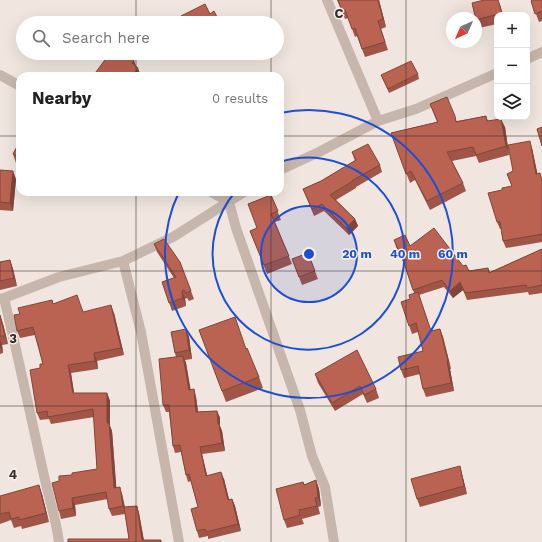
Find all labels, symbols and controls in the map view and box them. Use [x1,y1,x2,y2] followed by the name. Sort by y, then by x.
[335,6,344,21] text: C
[446,12,482,48] north arrow
[494,12,530,120] map controls
[494,12,530,48] button: +
[16,16,284,60] search box
[30,27,52,49] icon: search
[62,29,150,47] text: Search here
[494,48,530,84] button: −
[494,84,530,120] button: layers
[32,88,91,108] text: Nearby
[212,91,268,106] text: 0 results
[302,247,316,261] centre of rings
[342,247,372,261] text: 20 m
[390,247,420,261] text: 40 m
[438,247,468,261] text: 60 m
[9,331,17,346] text: 3
[9,467,18,482] text: 4

